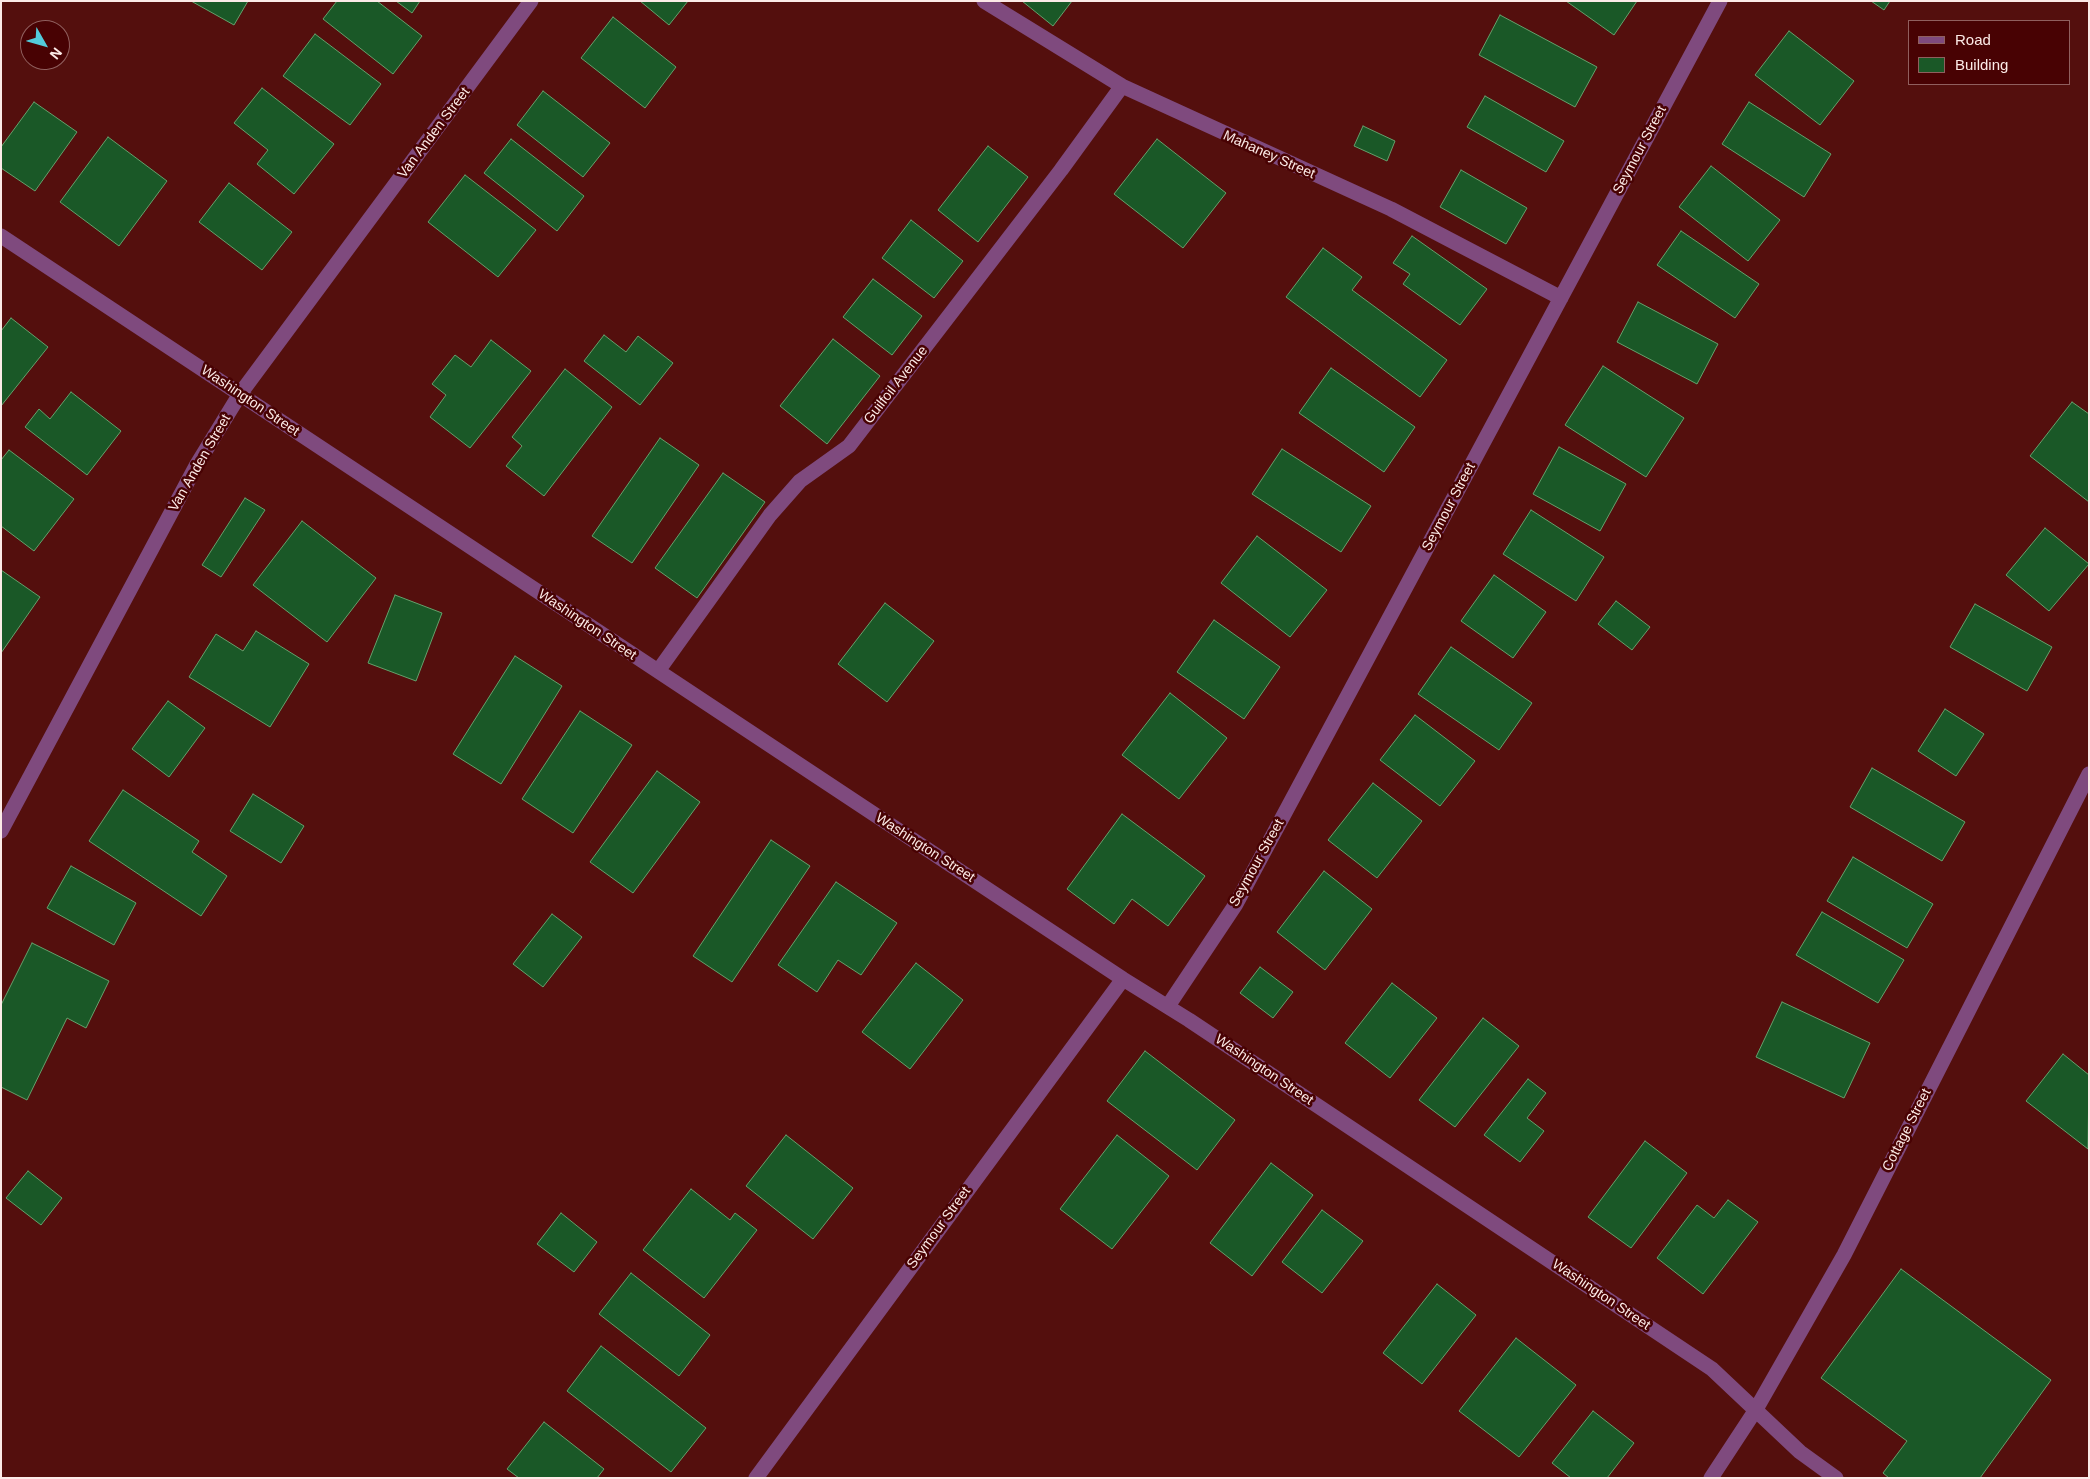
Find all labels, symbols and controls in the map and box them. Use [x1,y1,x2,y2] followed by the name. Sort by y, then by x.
[20,20,70,70] north arrow
[1908,20,2070,85] legend
[1955,31,1991,48] text: Road
[47,45,65,63] text: N
[1955,56,2008,73] text: Building
[394,84,474,182] street label: Van Anden Street
[1610,103,1670,197] street label: Seymour Street
[1220,127,1318,183] street label: Mahaney Street
[860,343,932,427] street label: Guilfoil Avenue
[198,362,302,440] street label: Washington Street
[165,411,235,515] street label: Van Anden Street
[1419,460,1479,554] street label: Seymour Street
[535,586,639,664] street label: Washington Street
[872,810,978,886] street label: Washington Street
[1226,816,1288,910] street label: Seymour Street
[1212,1031,1316,1109] street label: Washington Street
[1879,1086,1935,1174] street label: Cottage Street
[904,1184,974,1272] street label: Seymour Street
[1549,1256,1653,1334] street label: Washington Street

